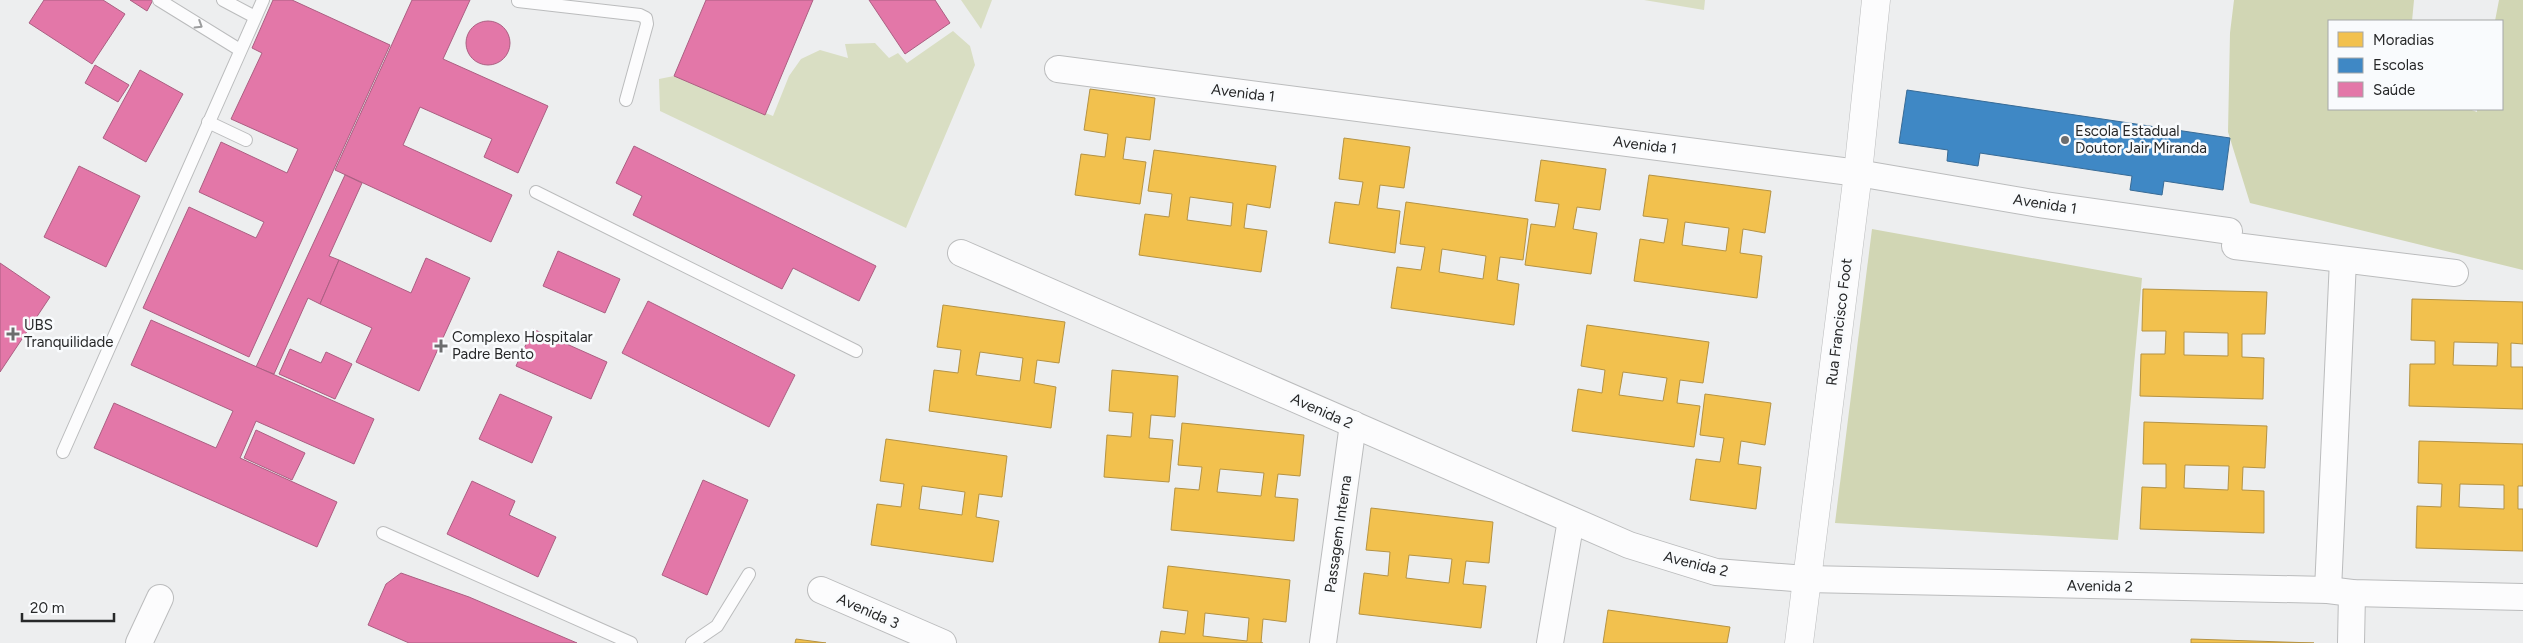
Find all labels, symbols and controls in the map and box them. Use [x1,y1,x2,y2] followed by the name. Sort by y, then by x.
[194,19,203,28] one-way arrow
[2328,20,2503,110] legend
[2373,31,2434,49] text: Moradias
[2373,56,2424,74] text: Escolas
[1210,80,1276,106] street label: Avenida 1
[2373,81,2415,99] text: Saúde
[2075,122,2207,157] place label: Escola Estadual Doutor Jair Miranda
[1612,132,1678,158] street label: Avenida 1
[2059,134,2071,146] marker: Escola Estadual Doutor Jair Miranda
[2012,190,2078,218] street label: Avenida 1
[1822,257,1856,387] street label: Rua Francisco Foot
[24,316,113,351] place label: UBS Tranquilidade
[6,327,20,341] marker: UBS Tranquilidade
[452,328,593,363] place label: Complexo Hospitalar Padre Bento
[434,339,448,353] marker: Complexo Hospitalar Padre Bento
[1288,389,1356,433] street label: Avenida 2
[1321,474,1355,594] street label: Passagem Interna
[1662,547,1730,581] street label: Avenida 2
[2067,576,2133,596] street label: Avenida 2
[834,589,902,633] street label: Avenida 3
[22,590,115,622] scale bar
[30,599,64,617] text: 20 m

